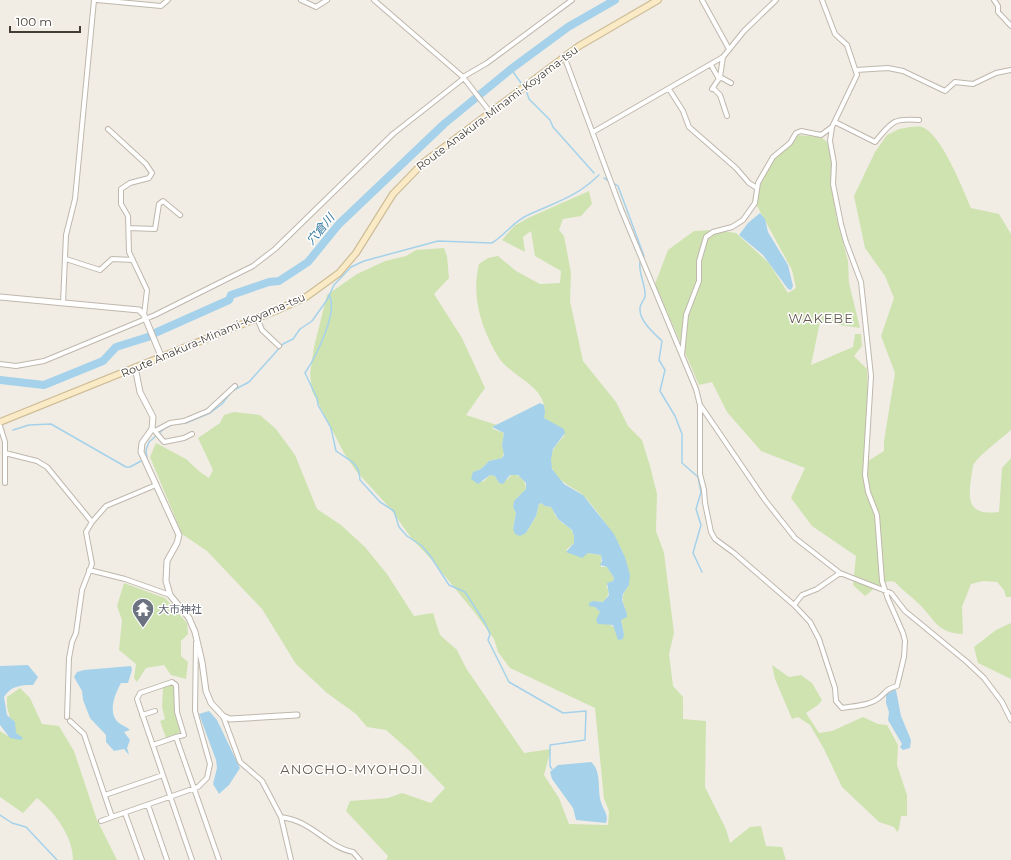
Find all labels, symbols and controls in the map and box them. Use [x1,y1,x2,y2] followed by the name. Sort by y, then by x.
[10,8,80,34] scale bar
[16,14,52,29] text: 100 m
[413,43,581,173] street label: Route Anakura-Minami-Koyama-tsu
[303,209,339,248] water label: 穴倉川
[119,290,307,380] street label: Route Anakura-Minami-Koyama-tsu
[788,310,854,326] district label: WAKEBE
[130,596,156,629] temple icon: 大市神社
[158,602,202,616] place label: 大市神社
[280,761,424,777] district label: ANOCHO-MYOHOJI

